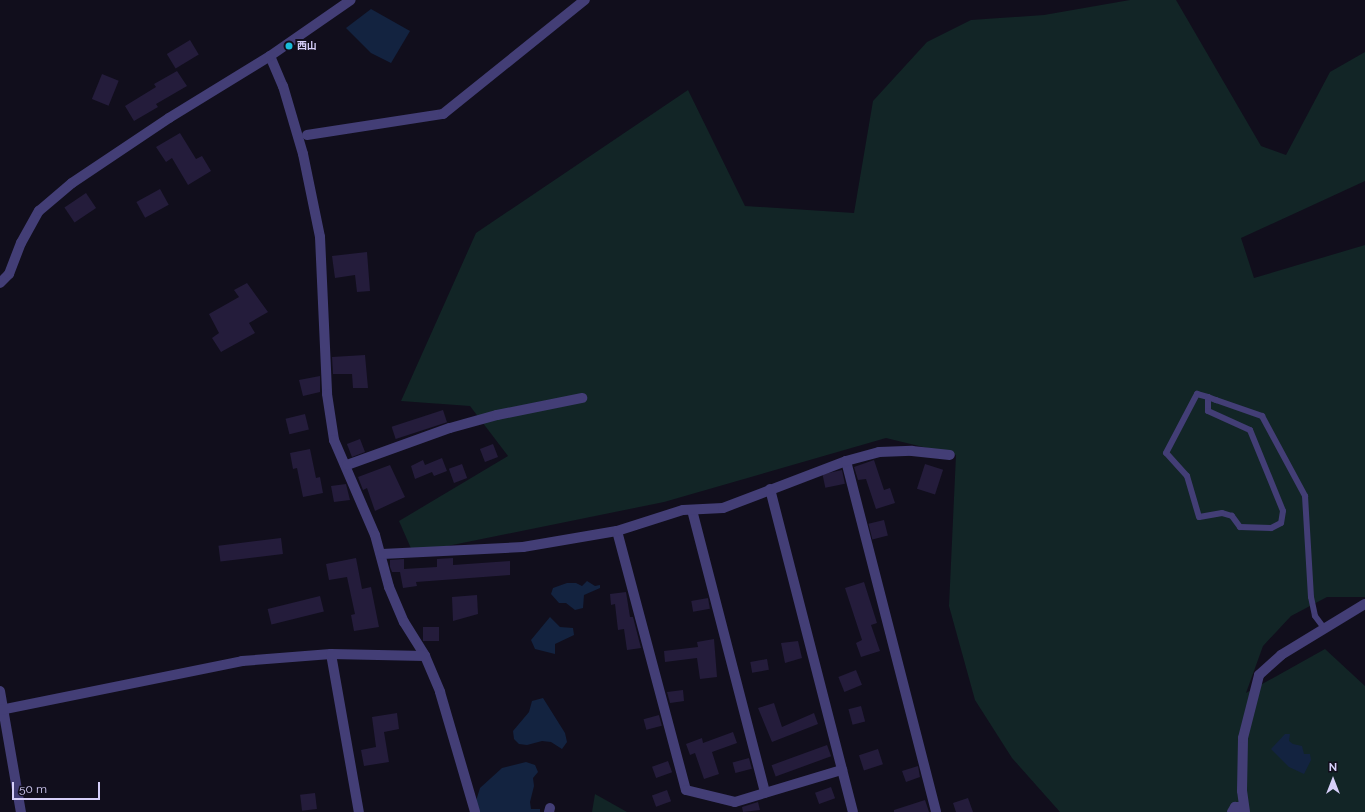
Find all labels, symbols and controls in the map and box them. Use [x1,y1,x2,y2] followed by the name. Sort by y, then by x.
[297,40,317,52] place label: 西山
[284,41,294,51] marker: 西山
[1313,760,1353,800] north arrow
[1329,761,1337,774] text: N
[14,774,102,800] scale bar
[19,782,47,796] text: 50 m

